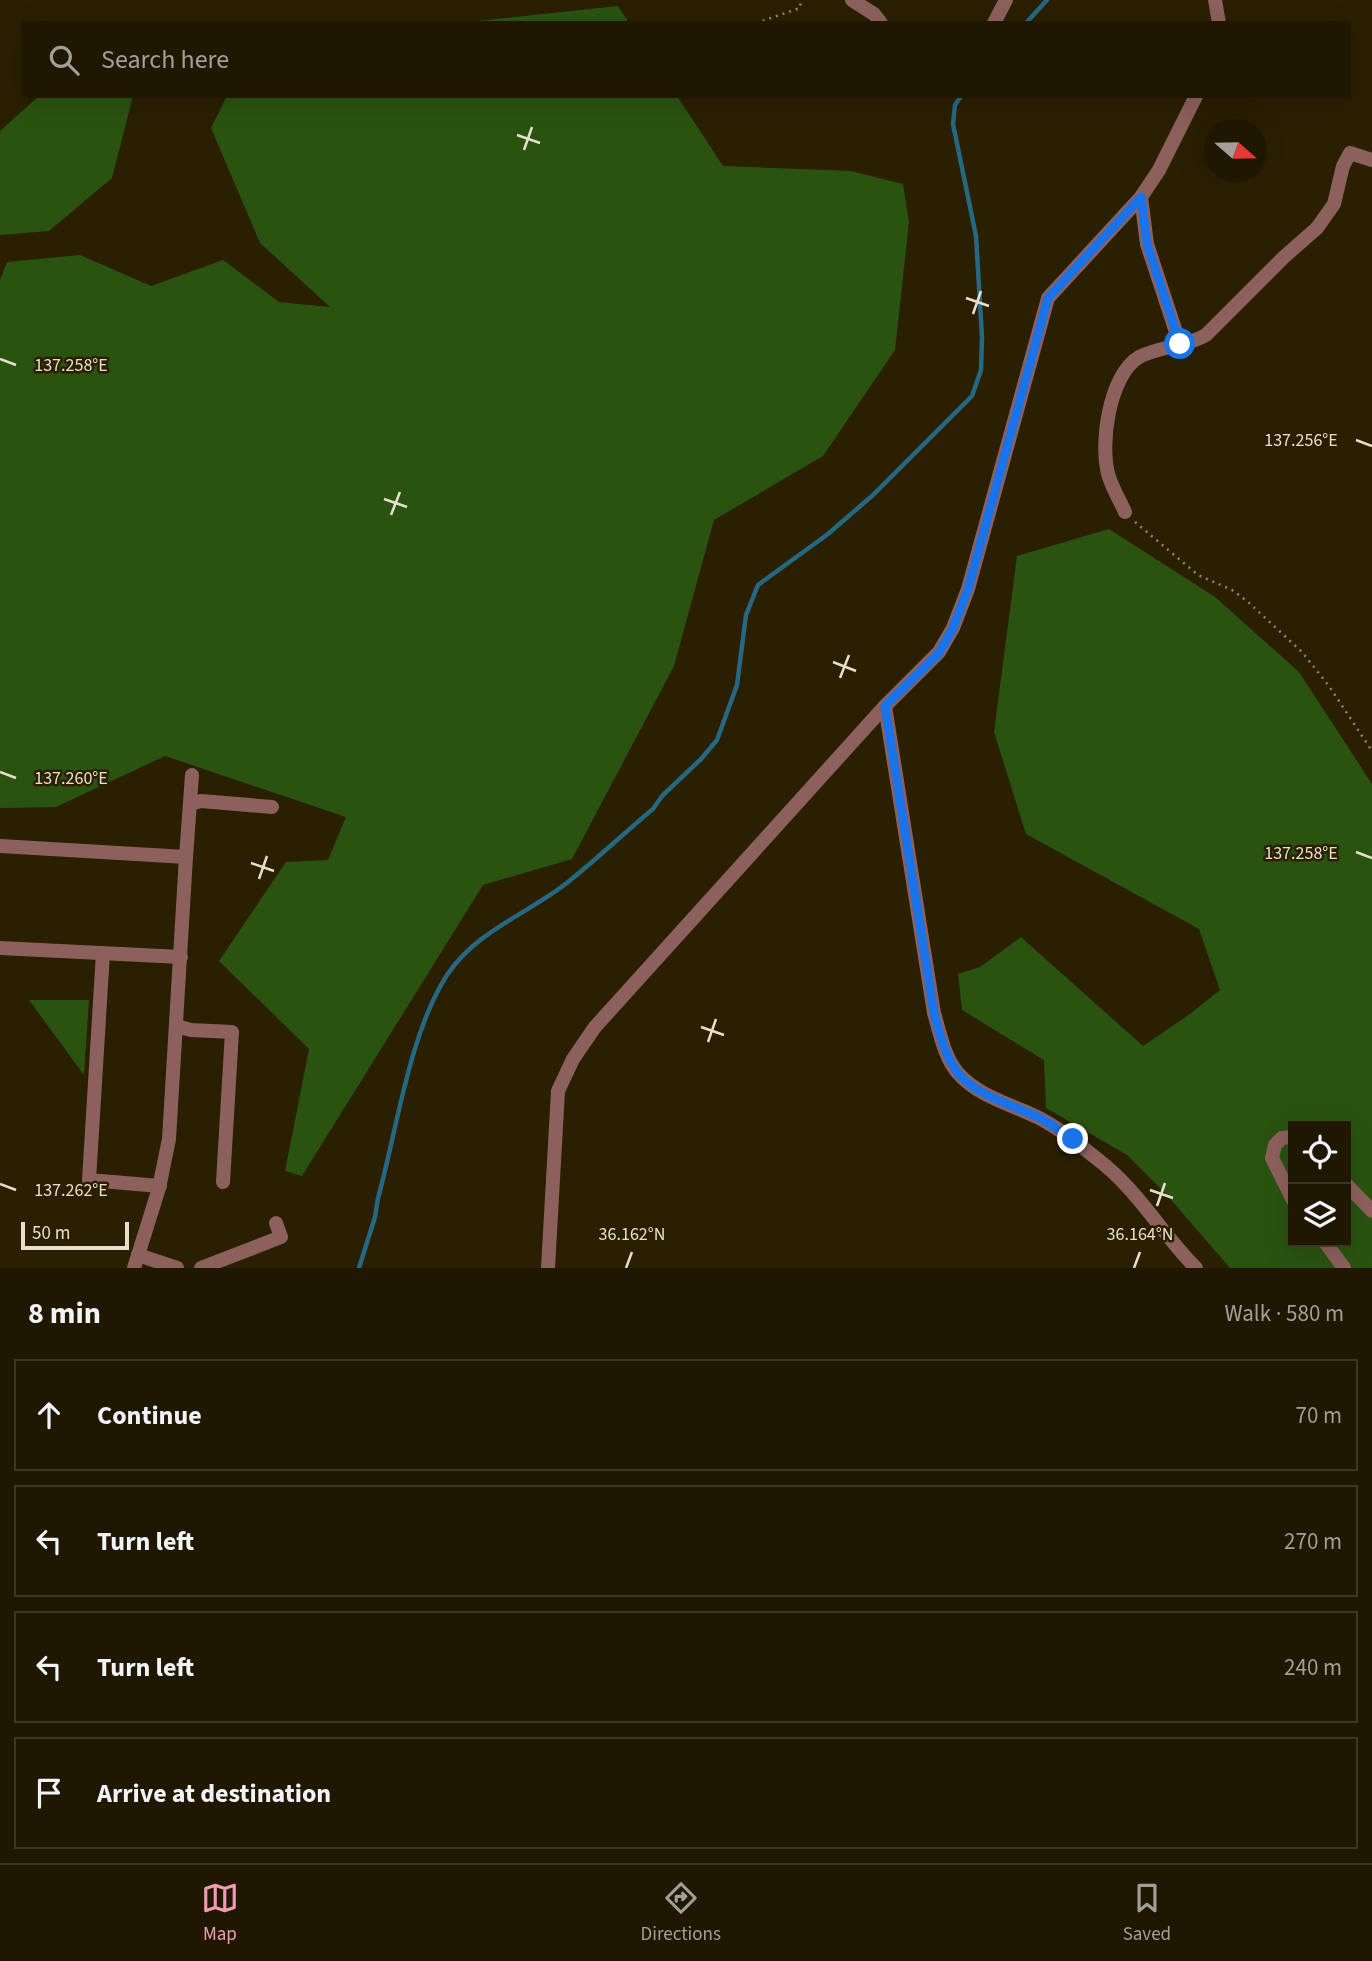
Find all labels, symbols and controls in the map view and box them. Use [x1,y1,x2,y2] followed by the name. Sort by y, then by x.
[21,21,1351,98] search box
[45,41,83,79] icon: search
[101,41,229,78] text: Search here
[1204,119,1267,182] north arrow
[1164,328,1195,359] route start
[34,353,108,378] text: 137.258°E
[1264,428,1338,453] text: 137.256°E
[34,766,108,791] text: 137.260°E
[1264,841,1338,866] text: 137.258°E
[1288,1121,1351,1247] map controls
[1288,1121,1351,1184] button: locate
[1057,1123,1088,1154] route end
[34,1178,108,1203] text: 137.262°E
[1288,1184,1351,1247] button: layers
[21,1219,130,1251] scale bar
[32,1220,70,1247] text: 50 m
[599,1222,665,1247] text: 36.162°N
[1107,1222,1173,1247] text: 36.164°N
[28,1292,101,1335] text: 8 min
[1225,1297,1344,1330] text: Walk · 580 m
[30,1396,68,1434] icon: ahead
[97,1397,202,1434] text: Continue
[1295,1399,1342,1432] text: 70 m
[30,1522,68,1560] icon: left
[97,1523,194,1560] text: Turn left
[1284,1525,1342,1558] text: 270 m
[30,1648,68,1686] icon: left
[97,1649,194,1686] text: Turn left
[1284,1651,1342,1684] text: 240 m
[30,1774,68,1812] icon: arrive
[97,1775,331,1812] text: Arrive at destination
[201,1879,239,1948] tab: Map
[641,1879,721,1948] tab: Directions
[1123,1879,1171,1948] tab: Saved

